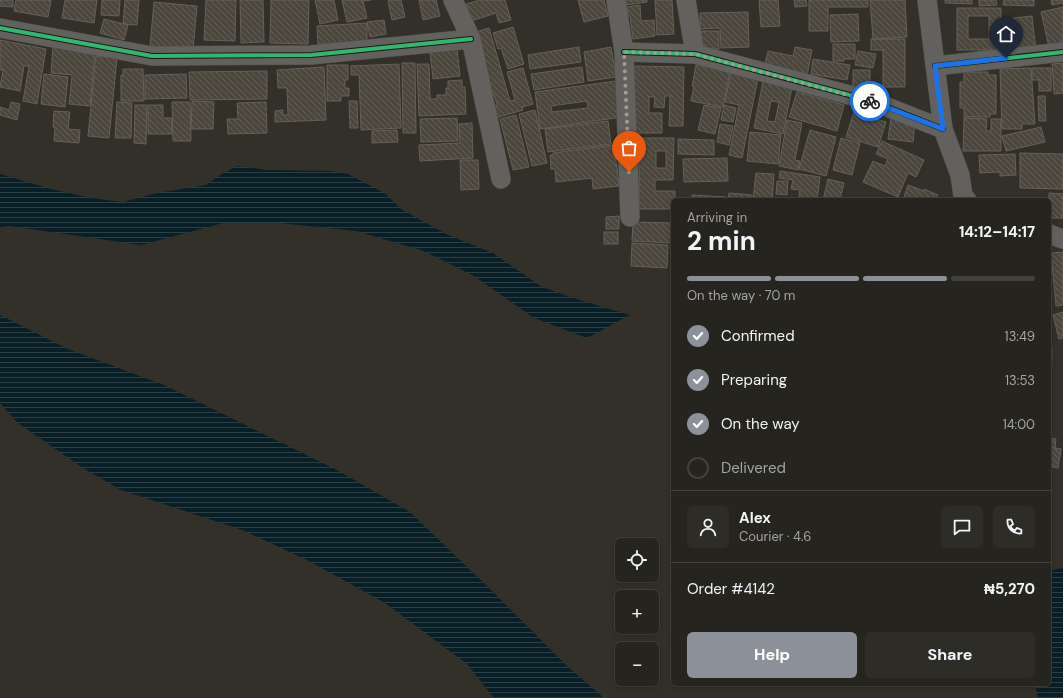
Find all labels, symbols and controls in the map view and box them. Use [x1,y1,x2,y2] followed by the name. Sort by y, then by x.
[989,17,1023,58] pin
[995,23,1017,45] icon: home
[850,81,890,121] courier
[859,90,881,112] icon: bike
[612,131,646,172] pin
[618,137,640,159] icon: bag
[687,209,747,226] text: Arriving in
[959,222,1035,242] text: 14:12–14:17
[687,224,756,258] text: 2 min
[687,287,795,304] text: On the way · 70 m
[687,325,709,347] icon: check
[721,326,795,346] text: Confirmed
[1005,328,1035,345] text: 13:49
[687,369,709,391] icon: check
[721,370,787,390] text: Preparing
[1005,372,1035,389] text: 13:53
[687,413,709,435] icon: check
[721,414,800,434] text: On the way
[1003,416,1035,433] text: 14:00
[721,458,786,478] text: Delivered
[687,506,729,548] button: person
[941,506,983,548] button: chat
[993,506,1035,548] button: phone
[739,508,771,528] text: Alex
[739,528,811,545] text: Courier · 4.6
[615,538,659,686] map controls
[615,538,659,582] button: locate
[687,579,775,599] text: Order #4142
[984,579,1035,599] text: ₦5,270
[615,590,659,634] button: +
[687,632,857,678] button: Help
[865,632,1035,678] button: Share
[615,642,659,686] button: −

